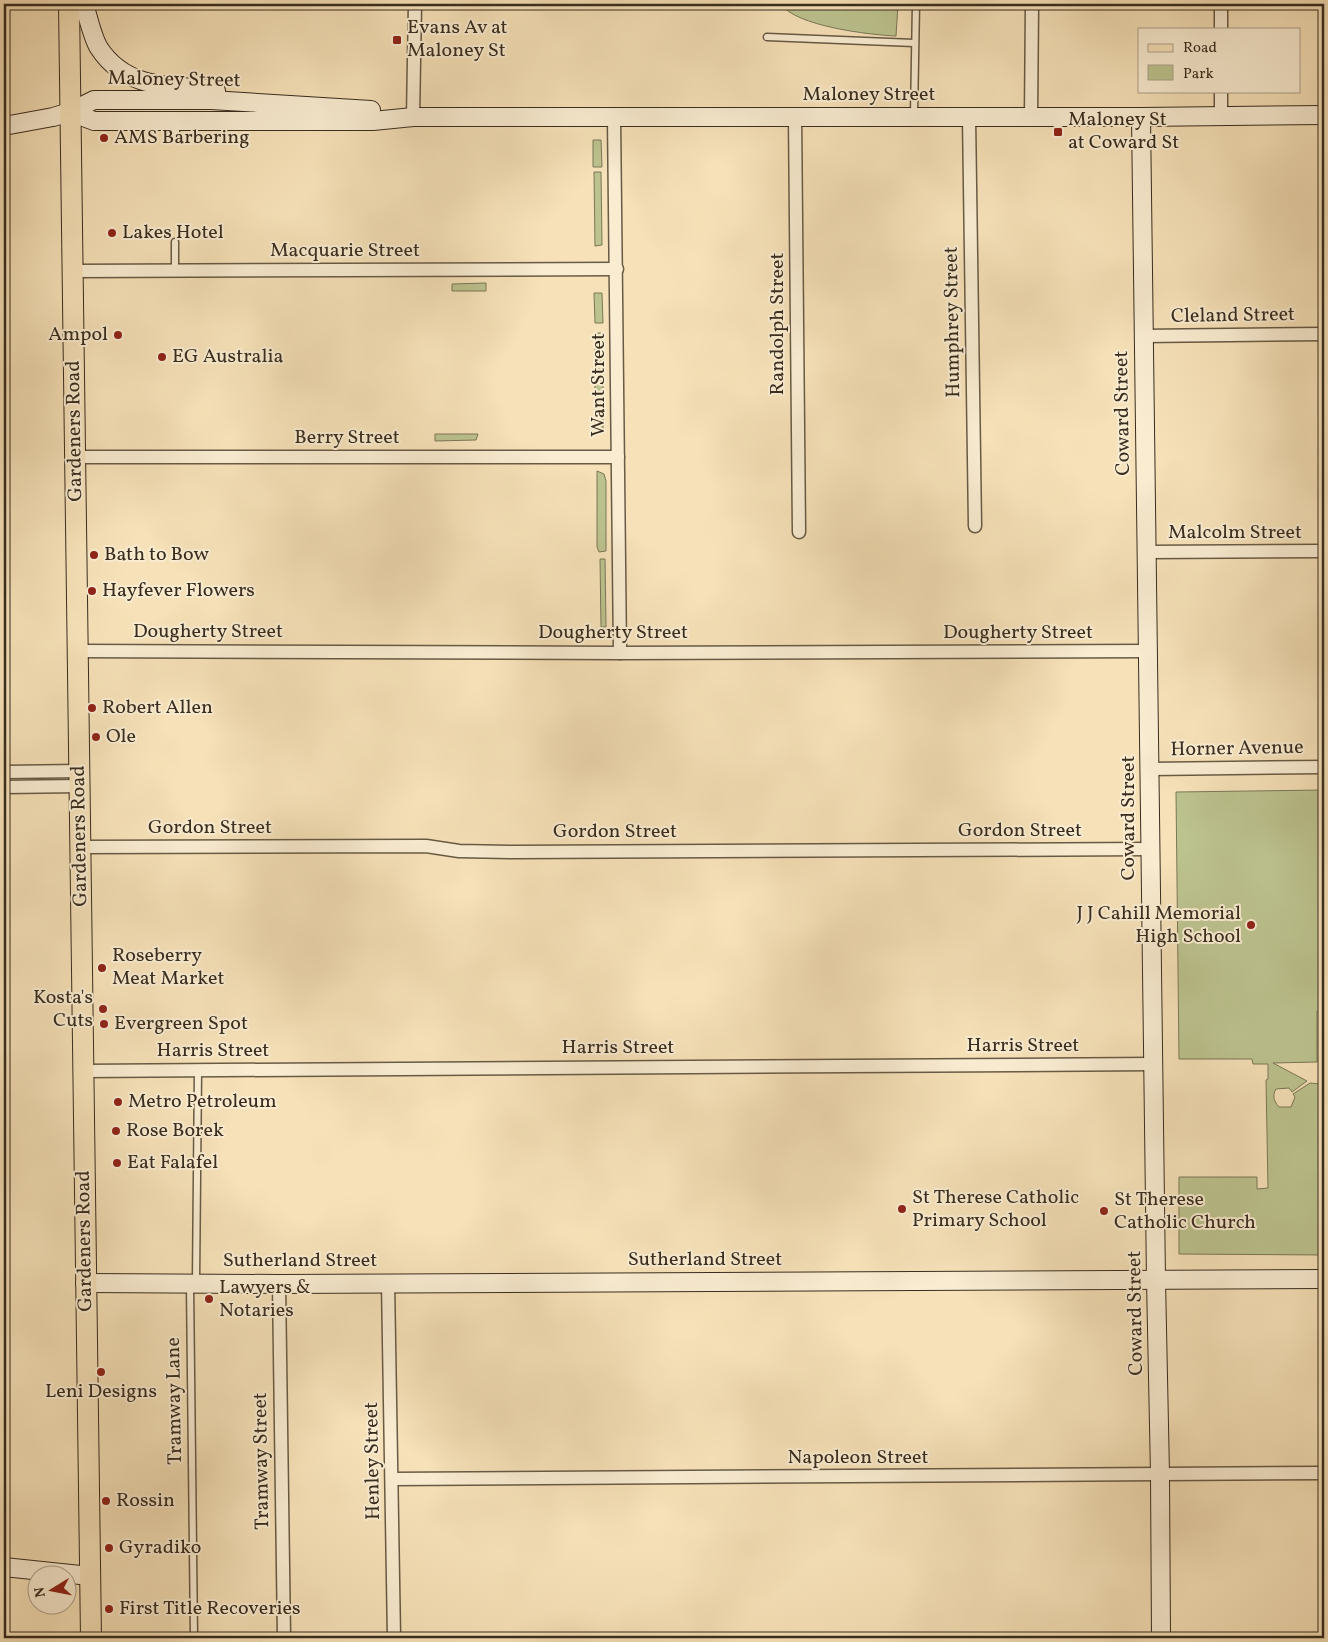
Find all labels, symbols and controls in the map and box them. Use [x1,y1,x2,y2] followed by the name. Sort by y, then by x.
[407,14,508,65] place label: Evans Av at Maloney St
[1138,28,1300,92] legend
[391,34,403,46] marker: Evans Av at Maloney St
[1183,38,1217,59] text: Road
[1183,64,1214,85] text: Park
[107,65,241,95] street label: Maloney Street
[802,81,936,109] street label: Maloney Street
[1068,106,1179,157] place label: Maloney St at Coward St
[114,124,250,152] place label: AMS Barbering
[1052,126,1064,138] marker: Maloney St at Coward St
[98,132,110,144] marker: AMS Barbering
[122,219,224,247] place label: Lakes Hotel
[106,227,118,239] marker: Lakes Hotel
[270,237,420,265] street label: Macquarie Street
[938,246,968,398] street label: Humphrey Street
[764,253,792,395] street label: Randolph Street
[1171,301,1295,331] street label: Cleland Street
[48,321,108,349] place label: Ampol
[112,329,124,341] marker: Ampol
[585,333,613,437] street label: Want Street
[172,343,284,371] place label: EG Australia
[1108,350,1138,476] street label: Coward Street
[156,351,168,363] marker: EG Australia
[60,360,90,502] street label: Gardeners Road
[294,424,400,452] street label: Berry Street
[1168,519,1302,547] street label: Malcolm Street
[104,541,209,569] place label: Bath to Bow
[88,549,100,561] marker: Bath to Bow
[102,577,255,605] place label: Hayfever Flowers
[86,585,98,597] marker: Hayfever Flowers
[133,618,283,646] street label: Dougherty Street
[538,619,688,647] street label: Dougherty Street
[943,619,1093,647] street label: Dougherty Street
[102,694,213,722] place label: Robert Allen
[86,702,98,714] marker: Robert Allen
[106,723,136,751] place label: Ole
[90,731,102,743] marker: Ole
[1170,734,1304,764] street label: Horner Avenue
[1115,755,1143,881] street label: Coward Street
[65,765,95,907] street label: Gardeners Road
[148,814,272,842] street label: Gordon Street
[958,817,1082,845] street label: Gordon Street
[553,818,677,846] street label: Gordon Street
[1077,900,1241,951] place label: J J Cahill Memorial High School
[1245,919,1257,931] marker: J J Cahill Memorial High School
[112,942,224,993] place label: Roseberry Meat Market
[96,962,108,974] marker: Roseberry Meat Market
[33,984,93,1035] place label: Kosta's Cuts
[97,1003,109,1015] marker: Kosta's Cuts
[114,1010,248,1038] place label: Evergreen Spot
[98,1018,110,1030] marker: Evergreen Spot
[967,1032,1079,1060] street label: Harris Street
[562,1034,674,1062] street label: Harris Street
[157,1037,269,1065] street label: Harris Street
[128,1088,277,1116] place label: Metro Petroleum
[112,1096,124,1108] marker: Metro Petroleum
[126,1117,224,1145] place label: Rose Borek
[110,1125,122,1137] marker: Rose Borek
[127,1149,218,1177] place label: Eat Falafel
[111,1157,123,1169] marker: Eat Falafel
[70,1170,100,1312] street label: Gardeners Road
[912,1184,1079,1235] place label: St Therese Catholic Primary School
[1114,1186,1256,1237] place label: St Therese Catholic Church
[896,1203,908,1215] marker: St Therese Catholic Primary School
[1098,1205,1110,1217] marker: St Therese Catholic Church
[628,1246,782,1274] street label: Sutherland Street
[223,1247,377,1275] street label: Sutherland Street
[1121,1250,1151,1376] street label: Coward Street
[219,1274,311,1325] place label: Lawyers & Notaries
[203,1293,215,1305] marker: Lawyers & Notaries
[160,1337,190,1465] street label: Tramway Lane
[95,1366,107,1378] marker: Leni Designs
[45,1378,157,1406] place label: Leni Designs
[247,1392,277,1530] street label: Tramway Street
[358,1402,388,1520] street label: Henley Street
[787,1444,929,1472] street label: Napoleon Street
[116,1487,175,1515] place label: Rossin
[100,1495,112,1507] marker: Rossin
[119,1534,201,1562] place label: Gyradiko
[103,1542,115,1554] marker: Gyradiko
[28,1564,78,1614] north arrow
[30,1585,51,1599] text: N
[119,1595,301,1623] place label: First Title Recoveries
[103,1603,115,1615] marker: First Title Recoveries

